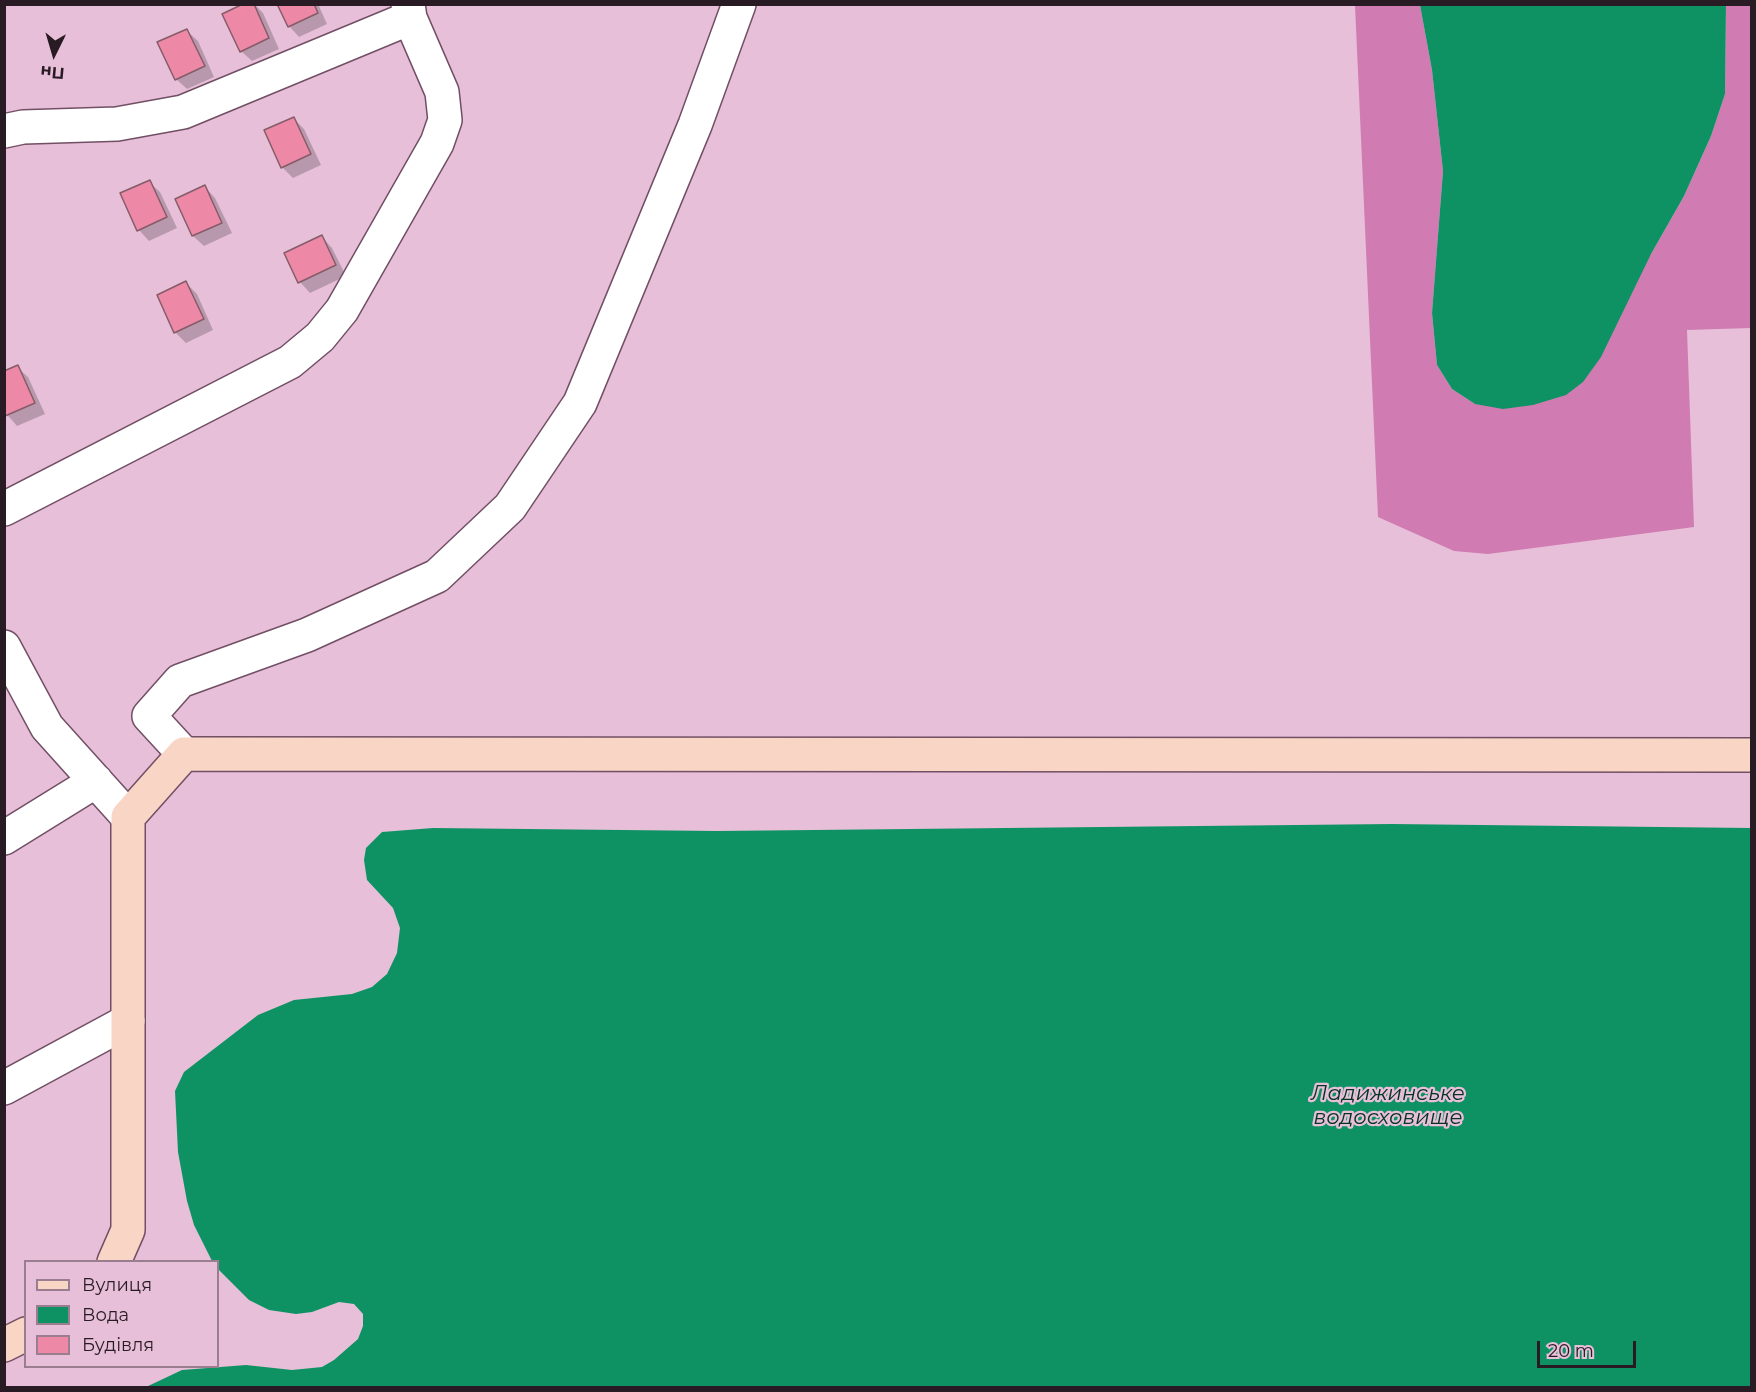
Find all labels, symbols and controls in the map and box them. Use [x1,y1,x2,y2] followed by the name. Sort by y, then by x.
[24,24,84,84] north arrow
[40,62,65,83] text: Пн
[1311,1081,1465,1131] water label: Ладижинське водосховище
[24,1260,219,1368] legend
[82,1274,152,1296] text: Вулиця
[82,1304,129,1326] text: Вода
[1540,1329,1639,1367] scale bar
[82,1334,154,1356] text: Будівля
[1548,1340,1594,1362] text: 20 m

